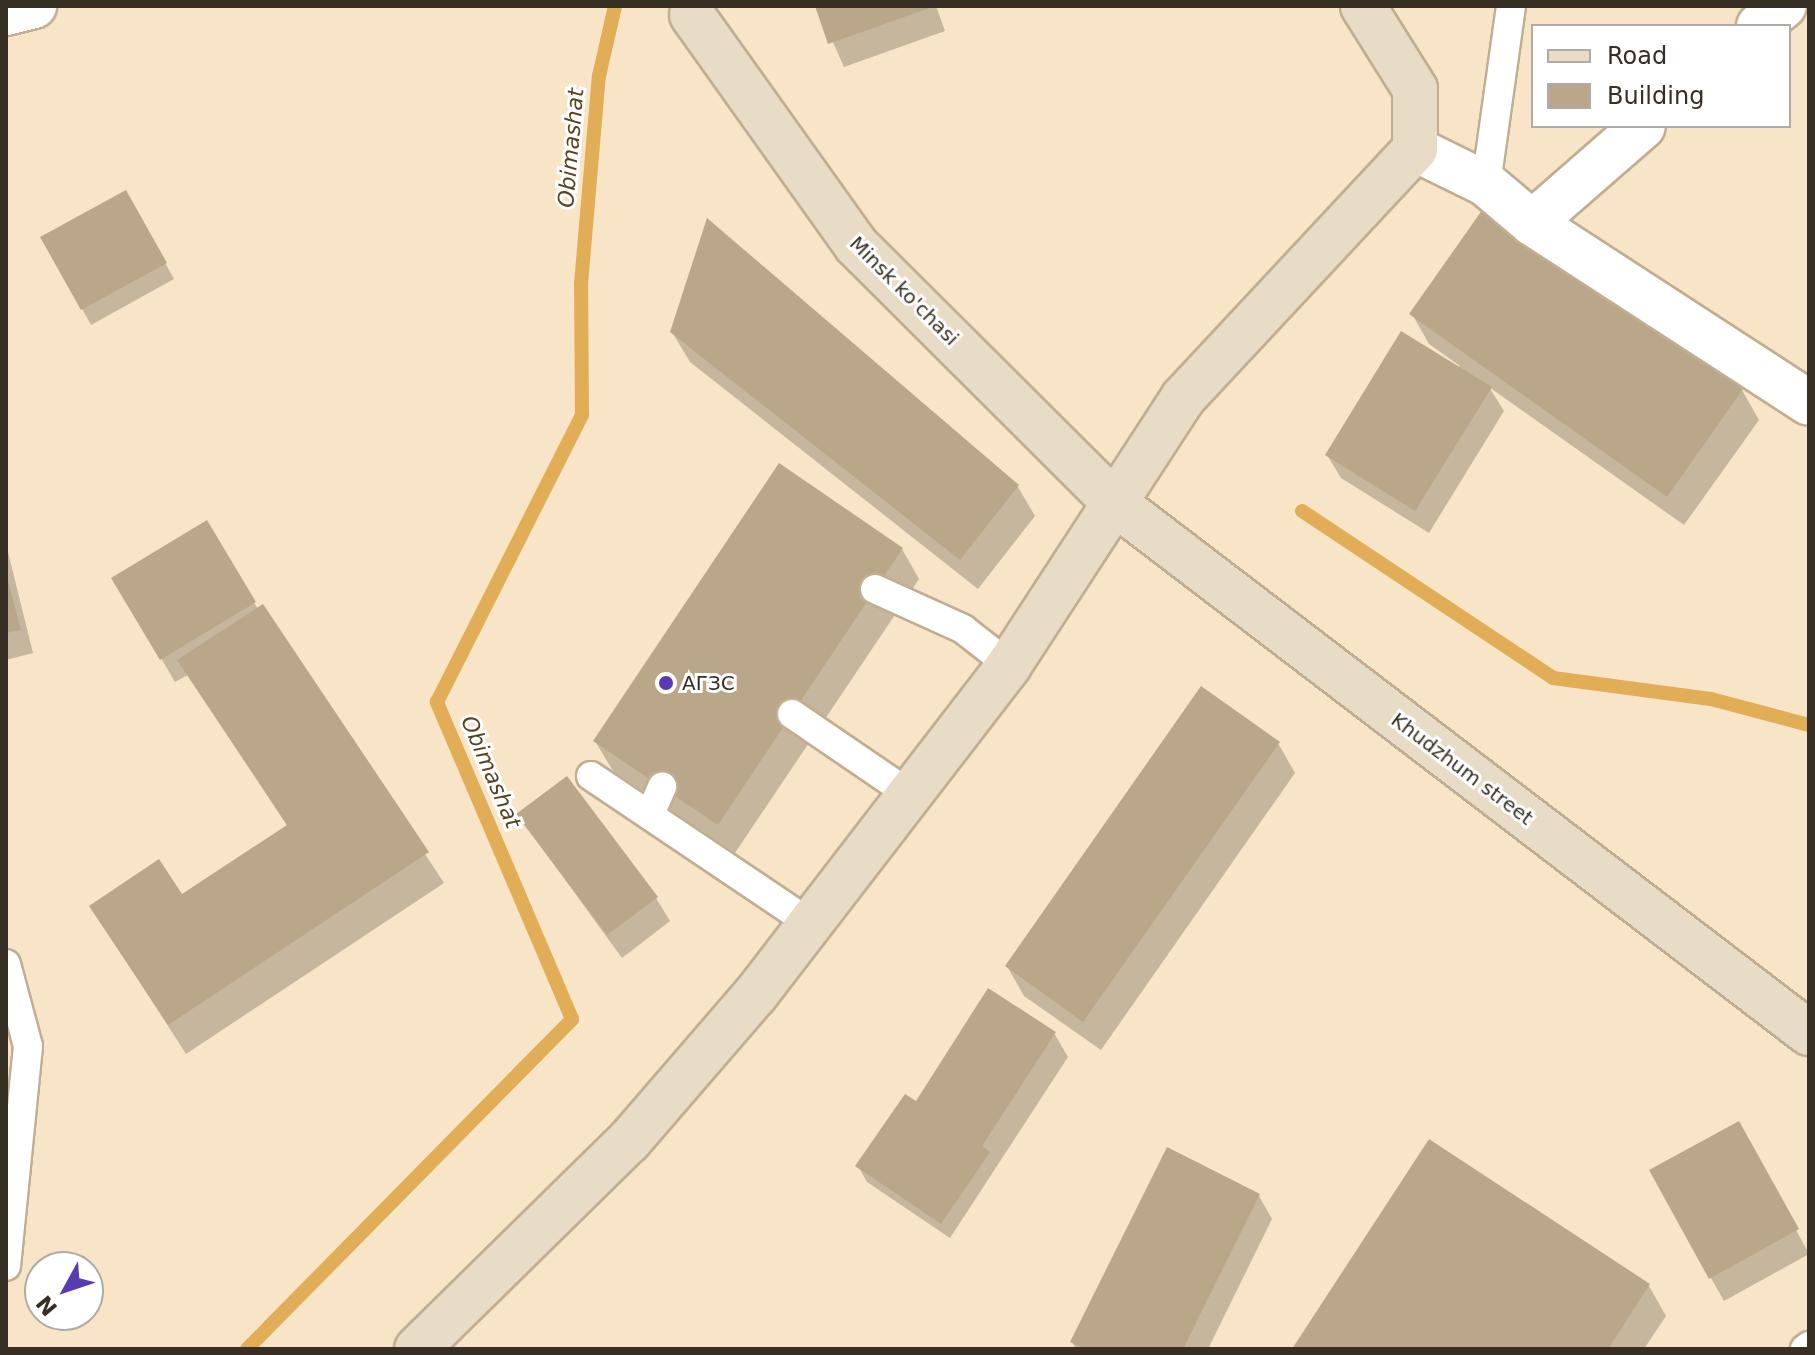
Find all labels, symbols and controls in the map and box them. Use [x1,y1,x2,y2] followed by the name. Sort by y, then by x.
[1531,24,1791,128] legend
[1607,42,1667,70] text: Road
[1607,82,1704,110] text: Building
[553,87,589,209] water label: Obimashat
[844,231,964,351] street label: Minsk ko'chasi
[682,671,735,695] place label: АГЗС
[657,674,675,692] marker: АГЗС
[1386,708,1538,830] street label: Khudzhum street
[455,712,527,832] water label: Obimashat
[24,1251,104,1331] north arrow
[31,1290,62,1321] text: N

